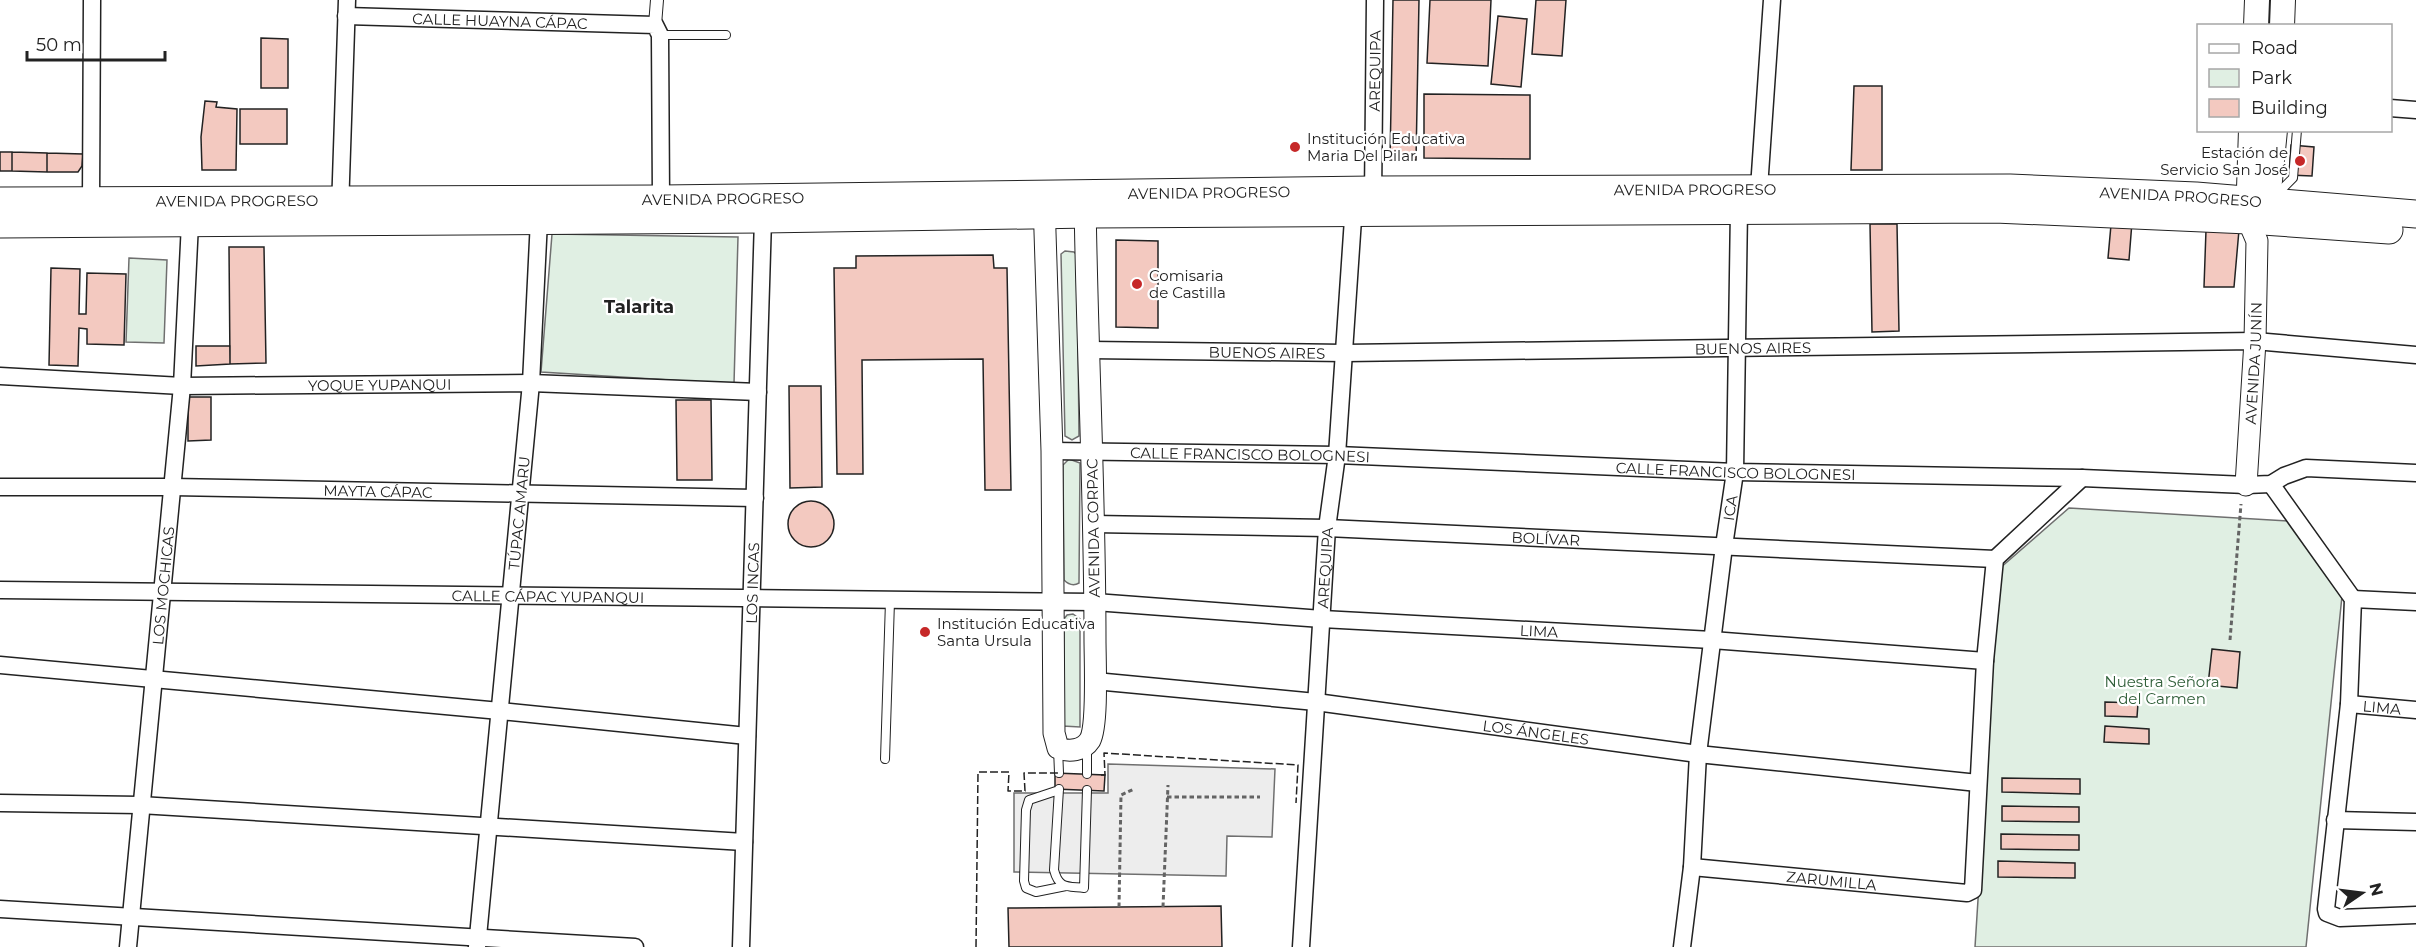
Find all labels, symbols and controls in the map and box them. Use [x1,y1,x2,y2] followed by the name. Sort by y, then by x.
[412,8,588,33] street label: CALLE HUAYNA CÁPAC
[27,24,165,62] scale bar
[2197,24,2392,132] legend
[1364,30,1384,112] street label: AREQUIPA
[36,34,82,56] text: 50 m
[2251,37,2298,59] text: Road
[2251,67,2292,89] text: Park
[2251,97,2328,119] text: Building
[1307,129,1465,165] place label: Institución Educativa Maria Del Pilar
[1288,140,1302,154] marker: Institución Educativa Maria Del Pilar
[2160,143,2288,179] place label: Estación de Servicio San José
[2293,154,2307,168] marker: Estación de Servicio San José
[1614,179,1776,199] street label: AVENIDA PROGRESO
[1128,182,1290,203] street label: AVENIDA PROGRESO
[2099,182,2263,211] street label: AVENIDA PROGRESO
[642,188,804,209] street label: AVENIDA PROGRESO
[156,191,318,210] street label: AVENIDA PROGRESO
[1149,266,1226,302] place label: Comisaria de Castilla
[1130,277,1144,291] marker: Comisaria de Castilla
[604,296,674,318] district label: Talarita
[2240,302,2265,425] street label: AVENIDA JUNÍN
[1694,337,1811,358] street label: BUENOS AIRES
[1209,342,1325,362] street label: BUENOS AIRES
[308,374,452,394] street label: YOQUE YUPANQUI
[1130,443,1370,466] street label: CALLE FRANCISCO BOLOGNESI
[504,455,533,571] street label: TÚPAC AMARU
[1615,457,1856,484] street label: CALLE FRANCISCO BOLOGNESI
[1082,458,1104,598] street label: AVENIDA CORPAC
[323,480,433,501] street label: MAYTA CÁPAC
[1718,493,1741,522] street label: ICA
[148,525,178,646] street label: LOS MOCHICAS
[1313,526,1337,609] street label: AREQUIPA
[1511,527,1581,549] street label: BOLÍVAR
[741,542,763,624] street label: LOS INCAS
[452,585,644,607] street label: CALLE CÁPAC YUPANQUI
[937,614,1095,650] place label: Institución Educativa Santa Ursula
[1519,620,1559,641] street label: LIMA
[918,625,932,639] marker: Institución Educativa Santa Ursula
[2104,672,2220,708] park label: Nuestra Señora del Carmen
[2362,696,2402,718] street label: LIMA
[1482,715,1590,749] street label: LOS ÁNGELES
[2332,863,2392,923] north arrow
[1785,866,1878,894] street label: ZARUMILLA
[2365,881,2387,898] text: N

